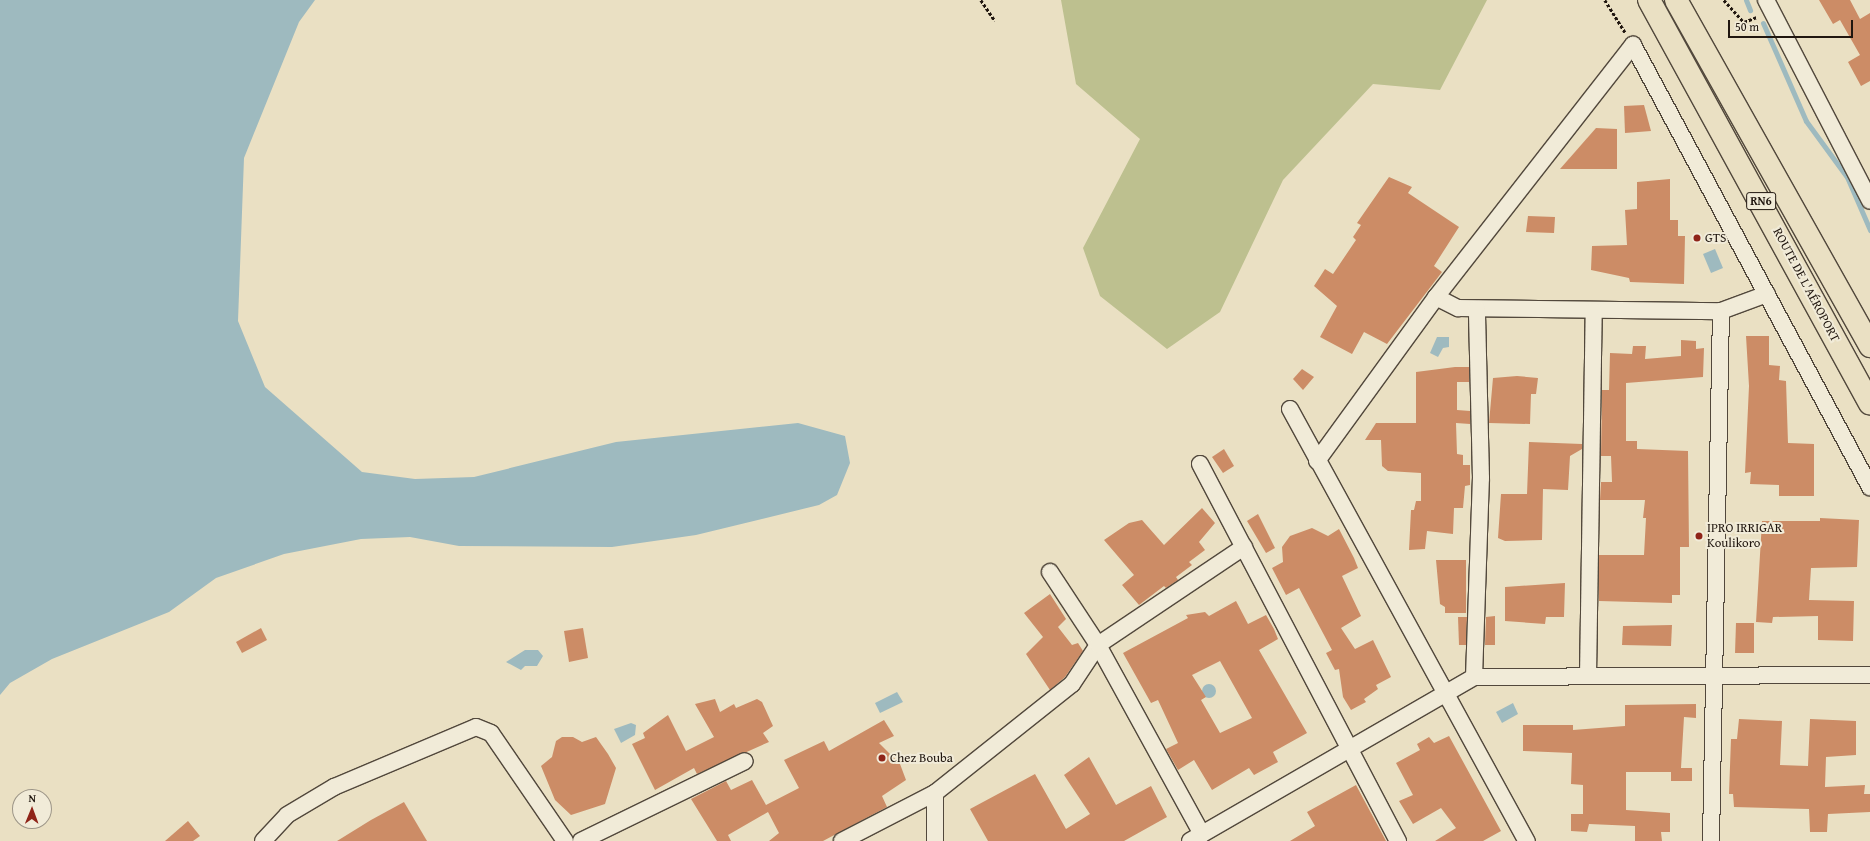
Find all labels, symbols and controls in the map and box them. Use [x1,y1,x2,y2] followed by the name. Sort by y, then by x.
[1730,12,1855,38] scale bar
[1735,18,1759,35] text: 50 m
[1746,191,1776,211] road number: RN6
[1769,225,1843,345] street label: ROUTE DE L'AÉROPORT
[1705,230,1726,246] place label: GTS
[1692,233,1702,243] marker: GTS
[1707,521,1782,552] place label: IPRO IRRIGAR Koulikoro
[1694,531,1704,541] marker: IPRO IRRIGAR Koulikoro
[890,750,953,766] place label: Chez Bouba
[877,753,887,763] marker: Chez Bouba
[12,789,52,829] north arrow
[28,790,36,806] text: N

